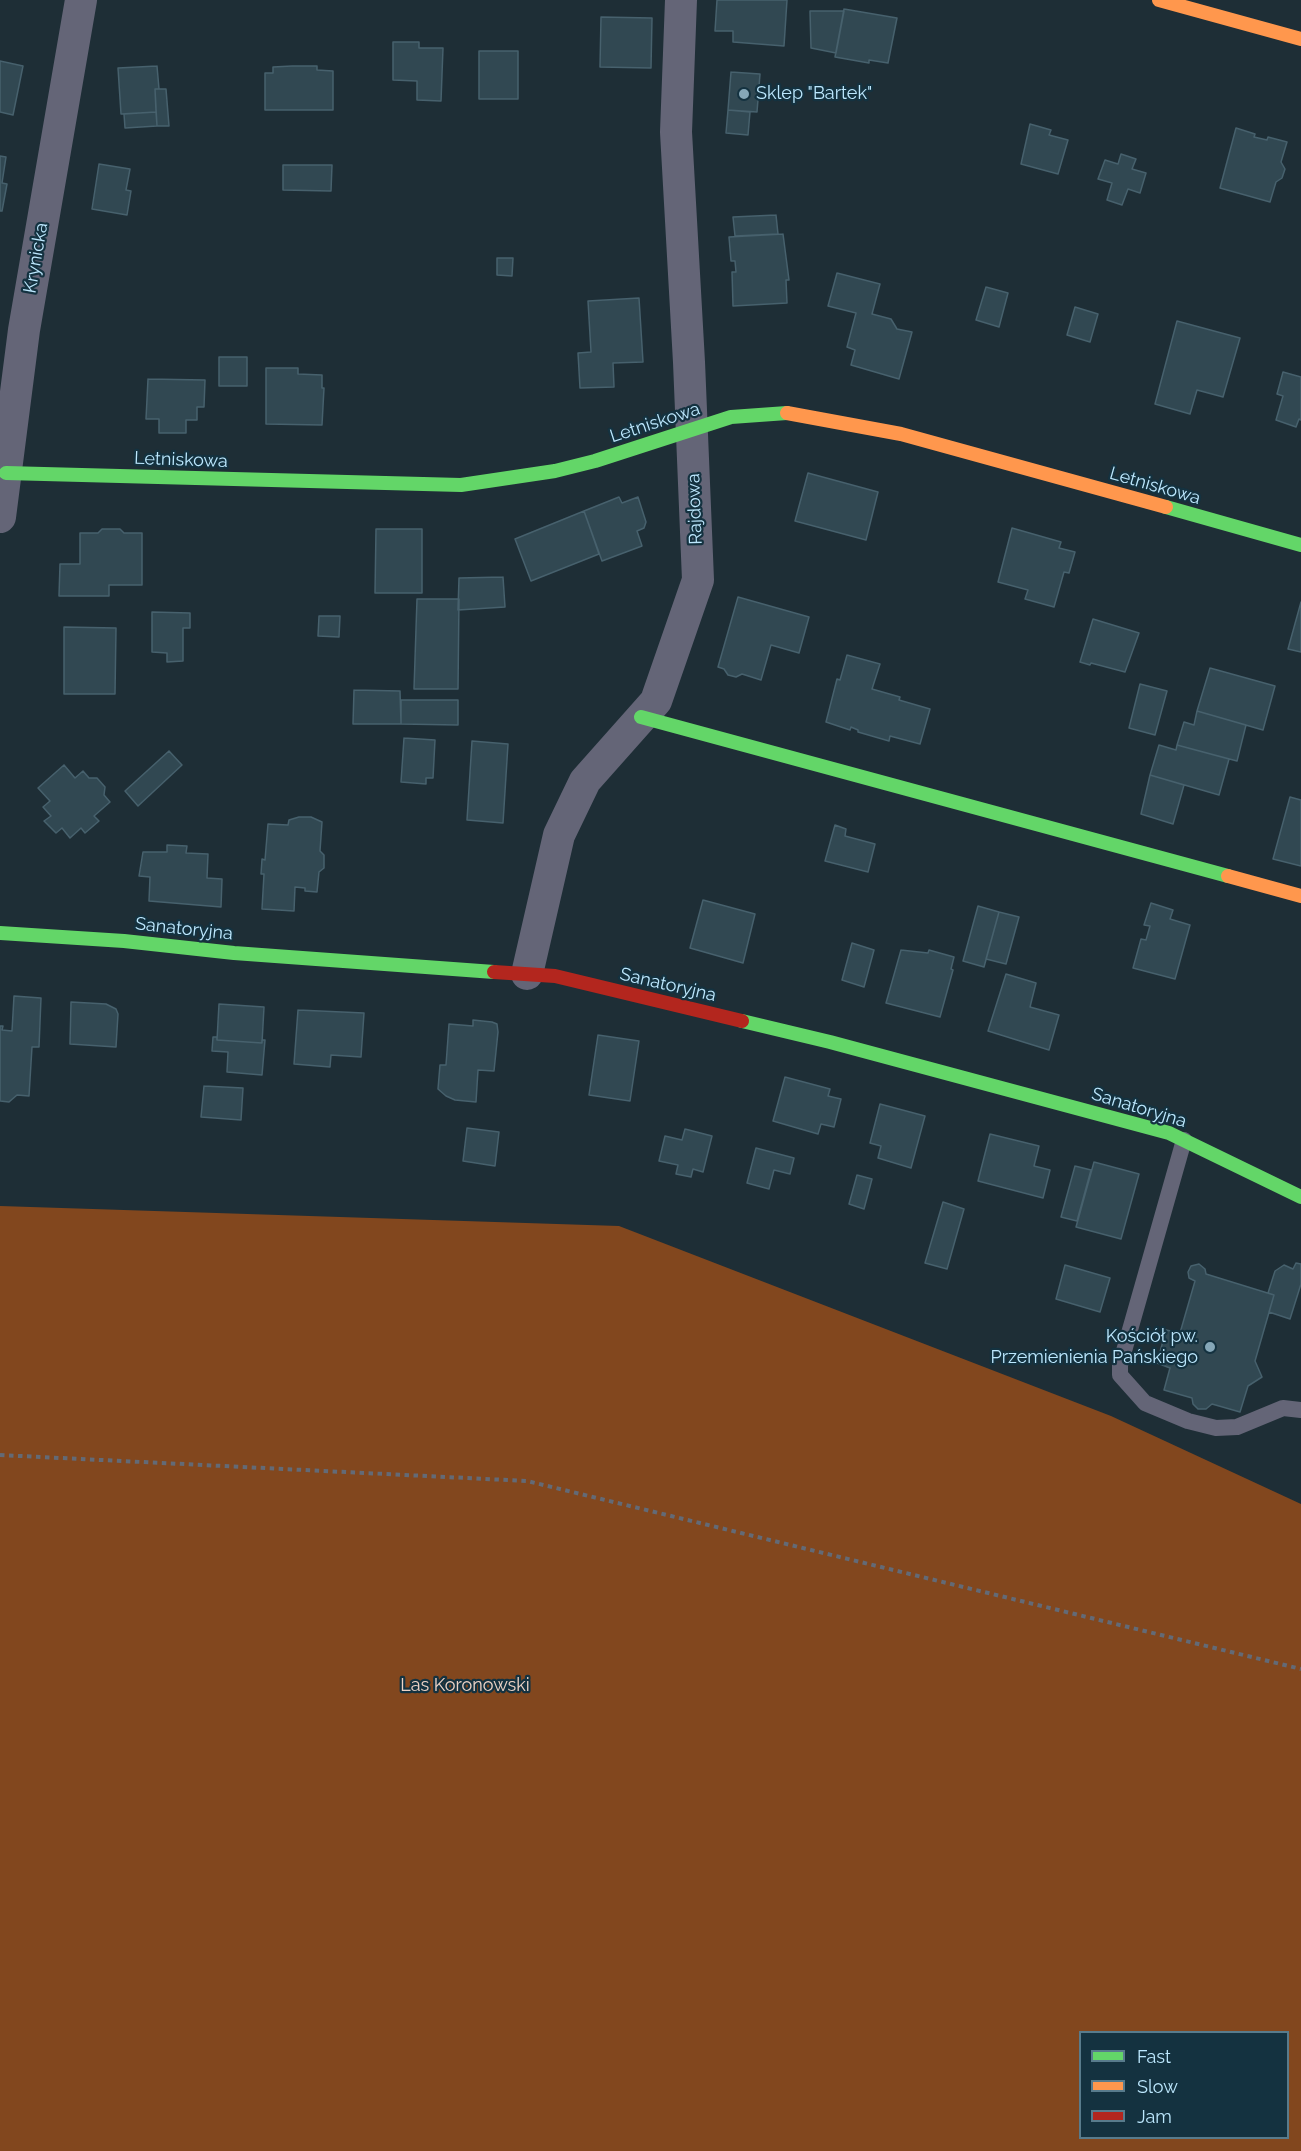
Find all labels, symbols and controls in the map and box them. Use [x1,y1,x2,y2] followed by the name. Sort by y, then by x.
[756,83,872,105] place label: Sklep "Bartek"
[737,87,751,101] marker: Sklep "Bartek"
[19,221,53,295] street label: Krynicka
[607,398,703,448] street label: Letniskowa
[134,448,228,472] street label: Letniskowa
[1107,463,1203,509] street label: Letniskowa
[683,473,707,545] street label: Rajdowa
[134,913,234,945] street label: Sanatoryjna
[618,963,718,1007] street label: Sanatoryjna
[1089,1083,1189,1133] street label: Sanatoryjna
[990,1326,1198,1368] place label: Kościół pw. Przemienienia Pańskiego
[1203,1340,1217,1354] marker: Kościół pw. Przemienienia Pańskiego
[400,1675,530,1697] park label: Las Koronowski
[1079,2031,1289,2139] legend
[1137,2046,1171,2067] text: Fast
[1137,2076,1178,2097] text: Slow
[1137,2106,1172,2127] text: Jam

